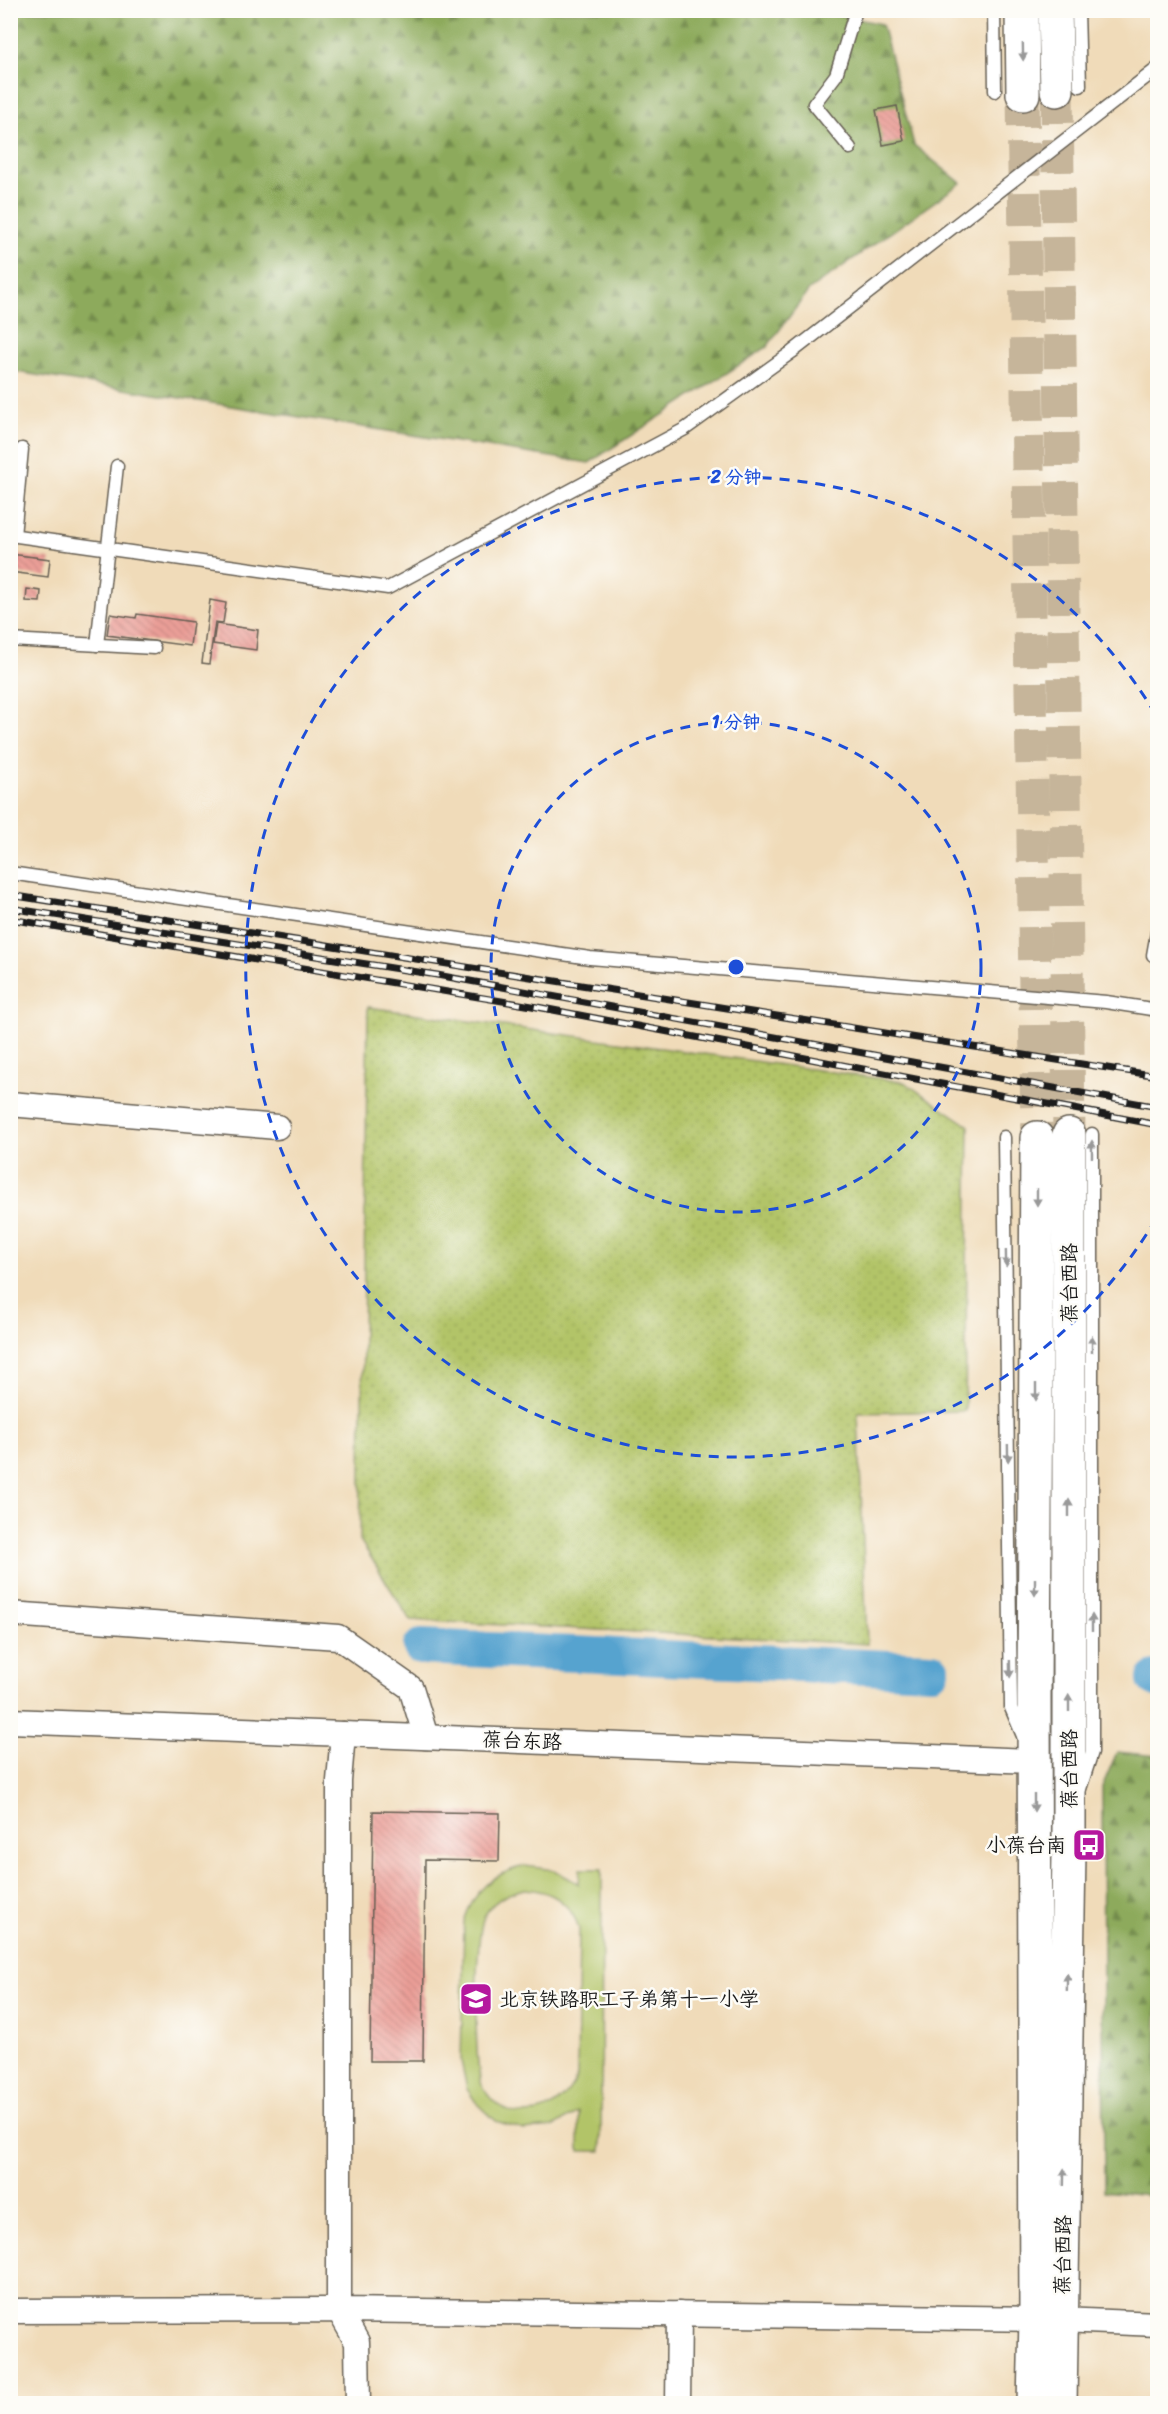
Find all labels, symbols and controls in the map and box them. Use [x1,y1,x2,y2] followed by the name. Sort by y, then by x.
[1018,43,1027,62] one-way arrow
[709,461,762,493] text: 2 分钟
[712,706,760,738] text: 1 分钟
[726,957,746,977] centre of rings
[1087,1139,1097,1158] one-way arrow
[1032,1187,1041,1206] one-way arrow
[1052,1242,1087,1323] street label: 葆台西路
[1001,1249,1011,1268] one-way arrow
[1087,1334,1097,1353] one-way arrow
[1031,1382,1041,1401] one-way arrow
[1003,1444,1013,1463] one-way arrow
[1064,1499,1074,1518] one-way arrow
[1030,1577,1040,1596] one-way arrow
[1087,1613,1097,1632] one-way arrow
[1005,1660,1015,1679] one-way arrow
[1064,1694,1074,1713] one-way arrow
[481,1722,564,1760] street label: 葆台东路
[1052,1728,1087,1809] street label: 葆台西路
[1030,1793,1039,1812] one-way arrow
[1071,1827,1107,1863] bus stop icon: 小葆台南
[986,1828,1066,1863] place label: 小葆台南
[1062,1973,1072,1992] one-way arrow
[458,1981,494,2017] school or university icon: 北京铁路职工子弟第十一小学
[499,1982,759,2017] place label: 北京铁路职工子弟第十一小学
[1060,2168,1069,2187] one-way arrow
[1045,2214,1081,2295] street label: 葆台西路

